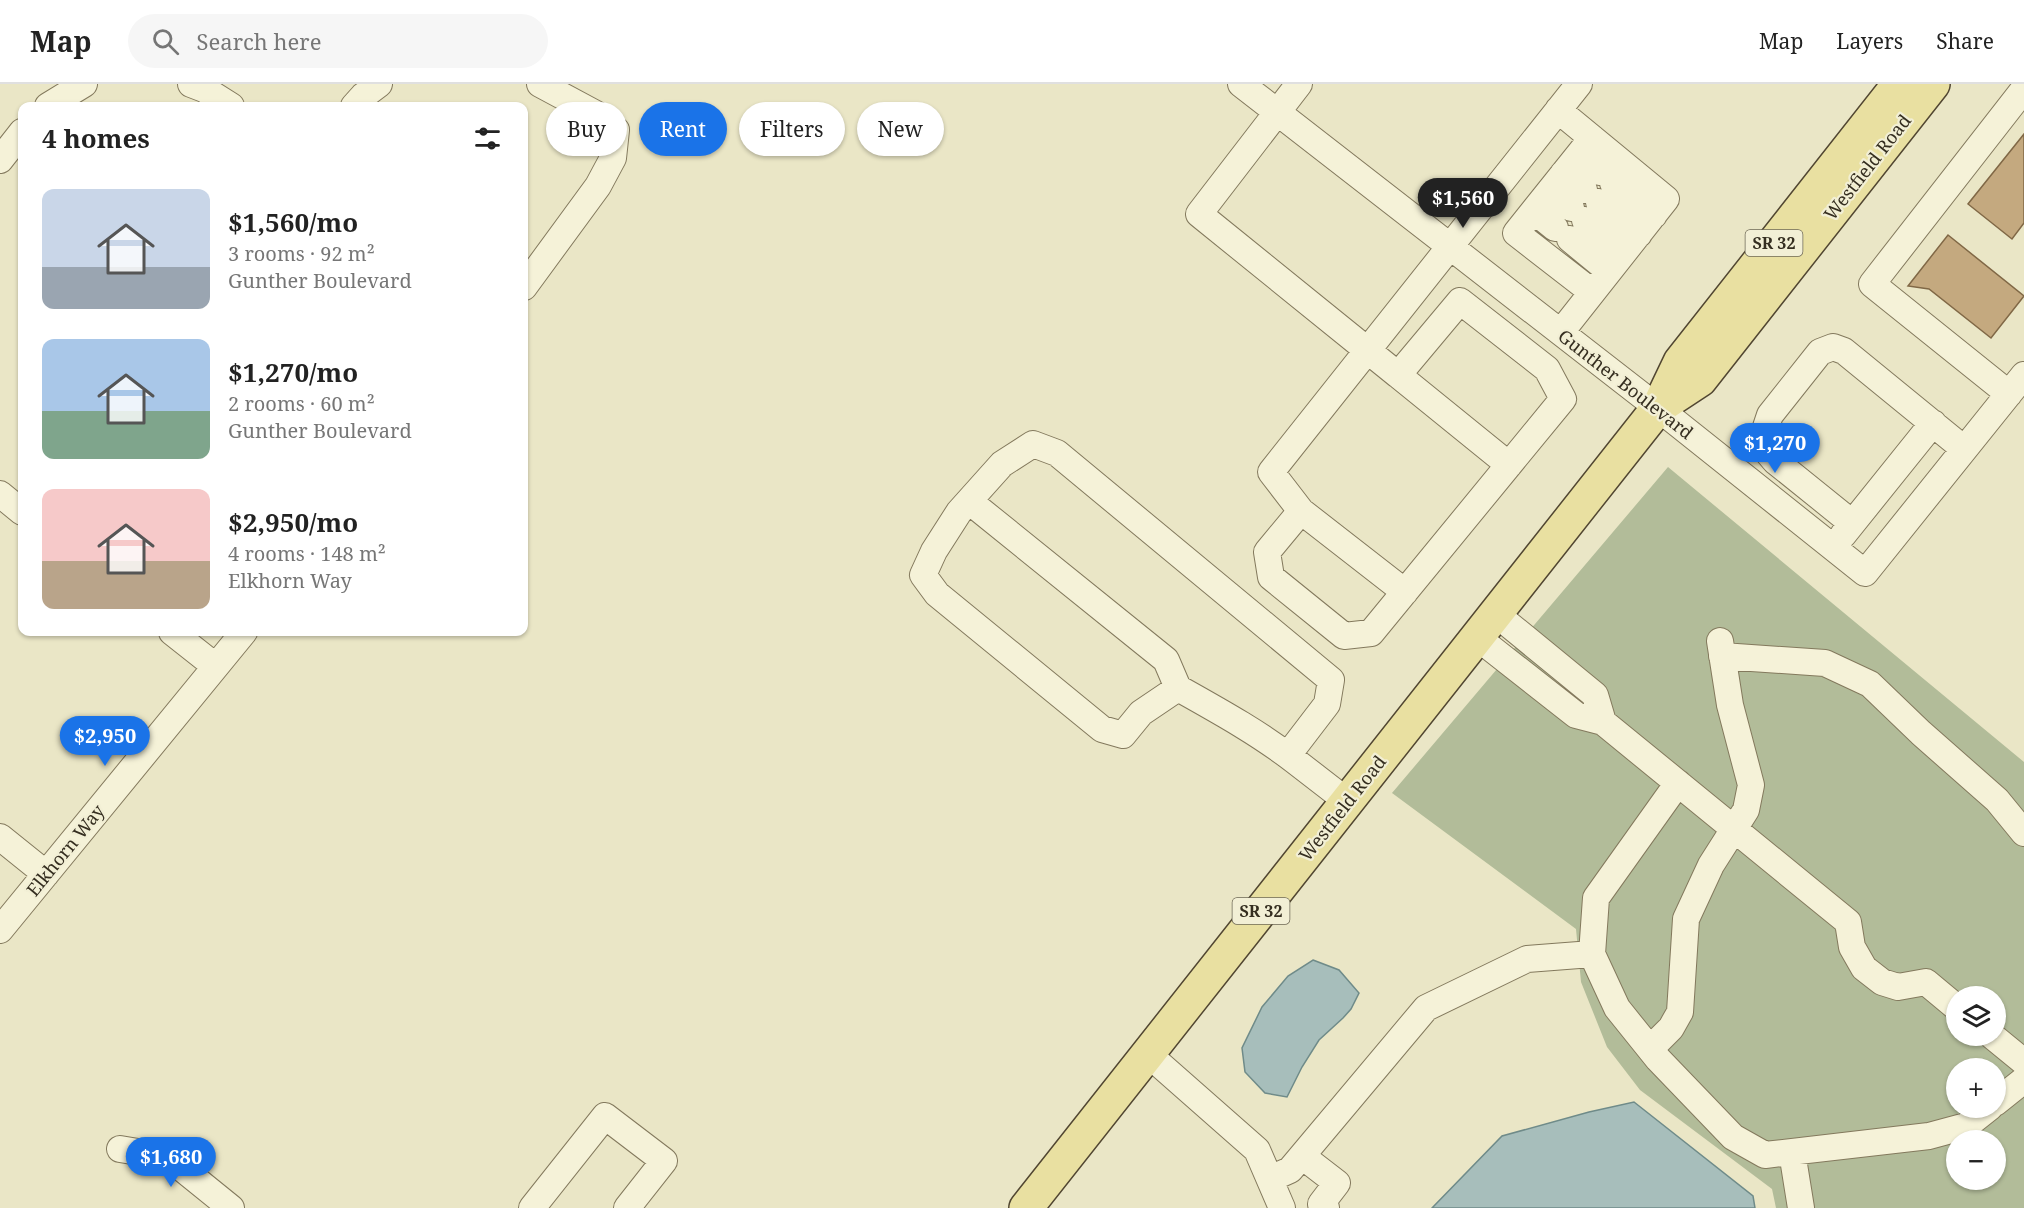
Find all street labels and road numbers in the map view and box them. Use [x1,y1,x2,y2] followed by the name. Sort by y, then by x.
[1818,109,1916,225] street label: Westfield Road
[1746,230,1802,256] road number: SR 32
[1553,324,1699,444] street label: Gunther Boulevard
[1293,750,1391,866] street label: Westfield Road
[21,799,110,901] street label: Elkhorn Way
[1232,898,1290,924] road number: SR 32

